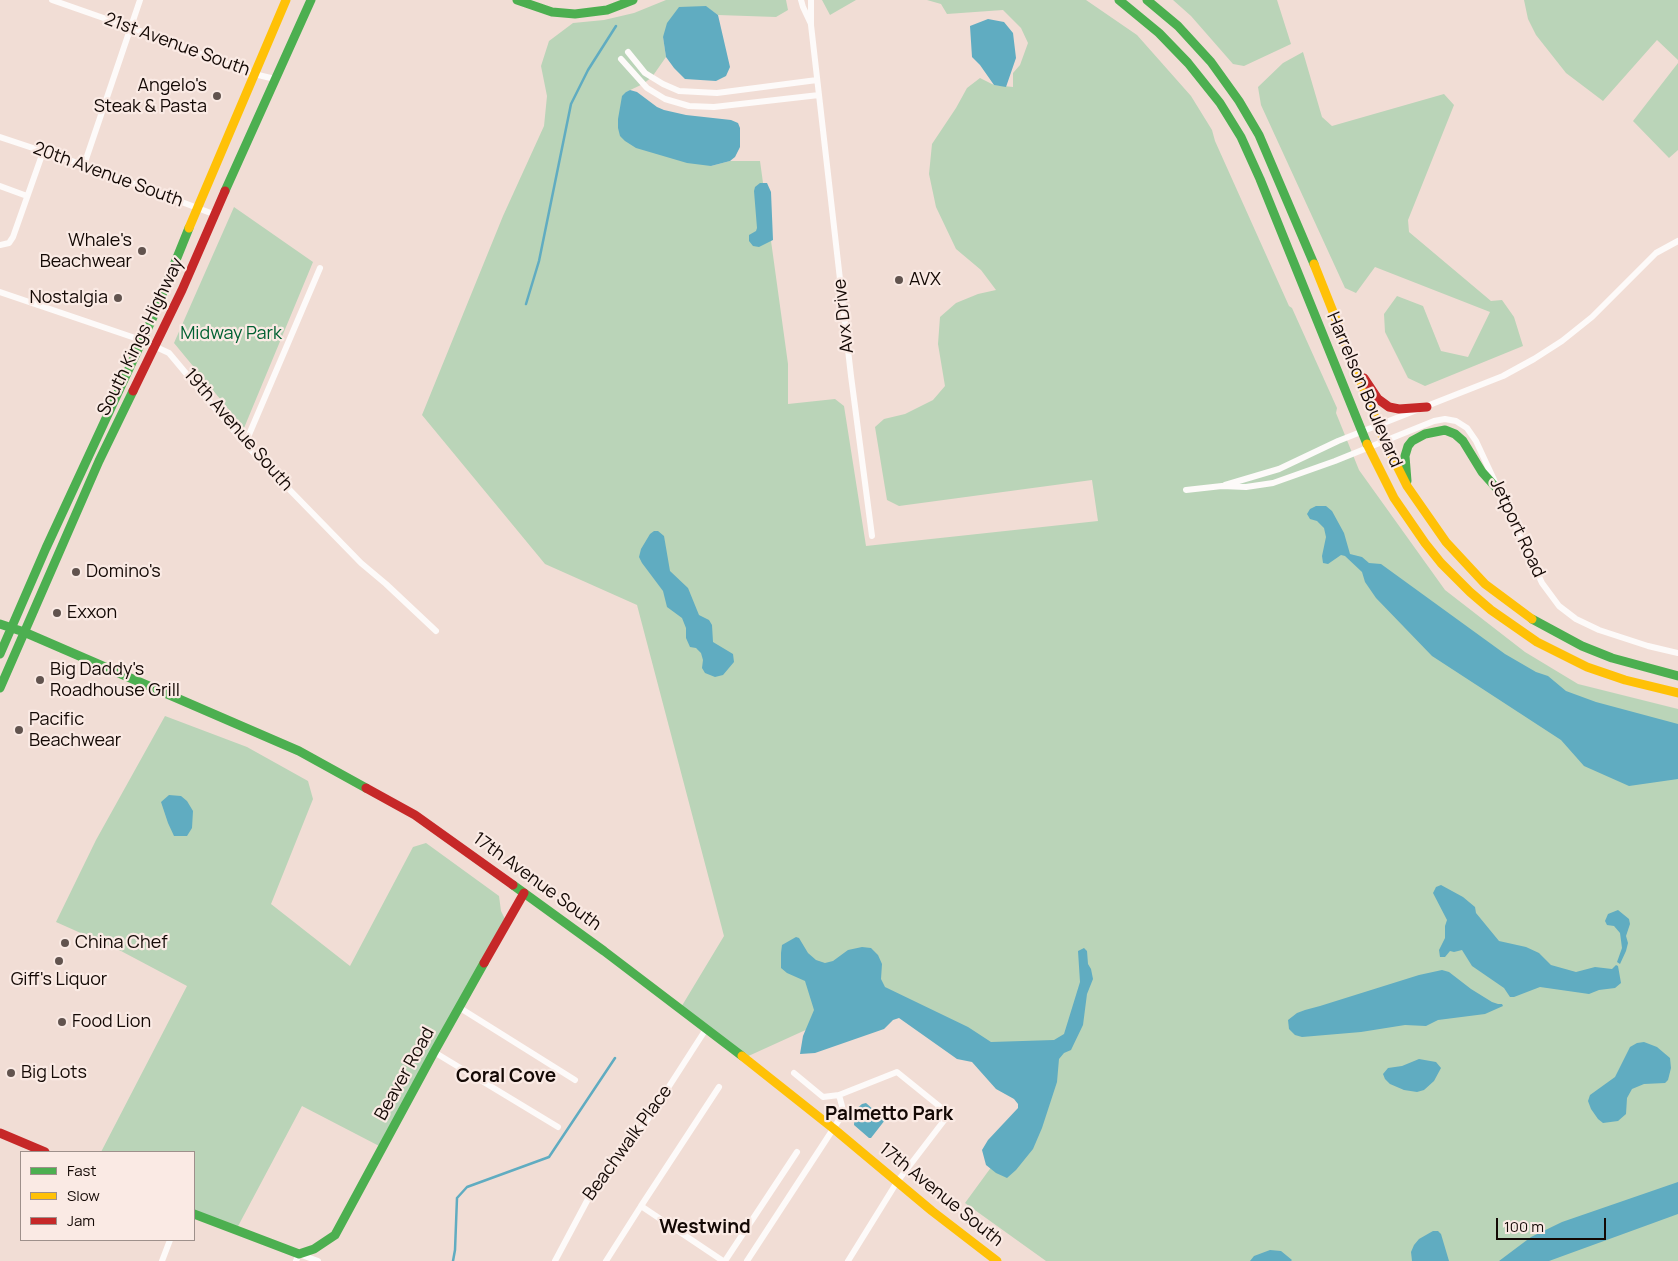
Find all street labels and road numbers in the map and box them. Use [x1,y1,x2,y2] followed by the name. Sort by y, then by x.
[101,9,253,81] street label: 21st Avenue South
[30,138,186,212] street label: 20th Avenue South
[93,254,189,420] street label: South Kings Highway
[829,278,859,354] street label: Avx Drive
[1322,309,1406,471] street label: Harrelson Boulevard
[179,364,297,496] street label: 19th Avenue South
[1485,475,1549,581] street label: Jetport Road
[469,828,605,936] street label: 17th Avenue South
[371,1024,439,1124] street label: Beaver Road
[579,1081,677,1205] street label: Beachwalk Place
[875,1138,1007,1252] street label: 17th Avenue South

